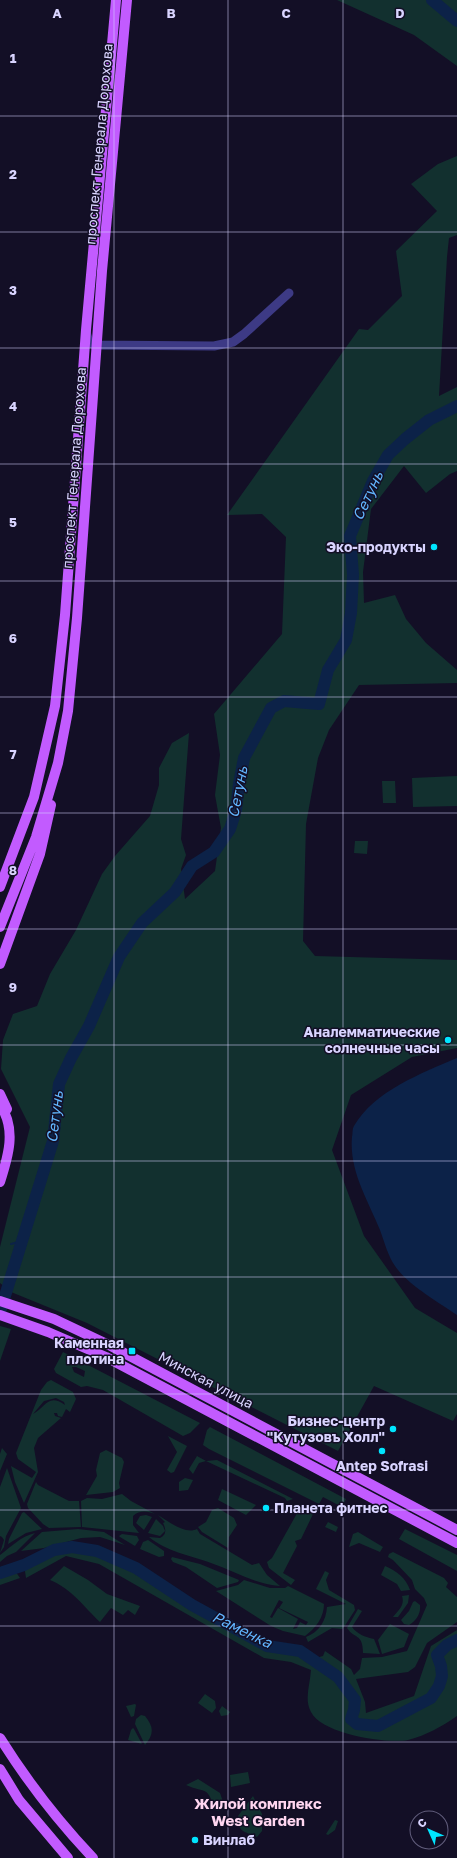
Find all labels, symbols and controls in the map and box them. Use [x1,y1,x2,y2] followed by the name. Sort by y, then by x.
[52,5,62,21] text: A
[166,5,176,21] text: B
[281,5,291,21] text: C
[395,5,405,21] text: D
[81,43,116,245] street label: проспект Генерала Дорохова
[10,50,17,66] text: 1
[9,166,17,182] text: 2
[9,282,17,298] text: 3
[58,367,89,569] street label: проспект Генерала Дорохова
[9,398,17,414] text: 4
[348,467,388,523] water label: Сетунь
[9,514,17,530] text: 5
[326,538,426,555] place label: Эко-продукты
[429,542,439,552] marker: Эко-продукты
[9,630,17,646] text: 6
[9,746,17,762] text: 7
[223,764,252,819] water label: Сетунь
[9,862,17,878] text: 8
[9,979,17,995] text: 9
[304,1023,440,1056] place label: Аналемматические солнечные часы
[443,1035,453,1045] marker: Аналемматические солнечные часы
[42,1089,67,1144] water label: Сетунь
[54,1334,124,1367] place label: Каменная плотина
[127,1346,137,1356] marker: Каменная плотина
[156,1347,257,1412] street label: Минская улица
[267,1412,385,1445] place label: Бизнес-центр "Кутузовъ Холл"
[388,1424,398,1434] marker: Бизнес-центр "Кутузовъ Холл"
[377,1446,387,1456] marker: Antep Sofrasi
[336,1457,428,1474] place label: Antep Sofrasi
[274,1499,388,1516] place label: Планета фитнес
[261,1503,271,1513] marker: Планета фитнес
[210,1607,276,1651] water label: Раменка
[194,1794,322,1829] district label: Жилой комплекс West Garden
[409,1810,449,1850] north arrow
[414,1815,429,1830] text: С
[203,1831,255,1848] place label: Винлаб
[190,1835,200,1845] marker: Винлаб

